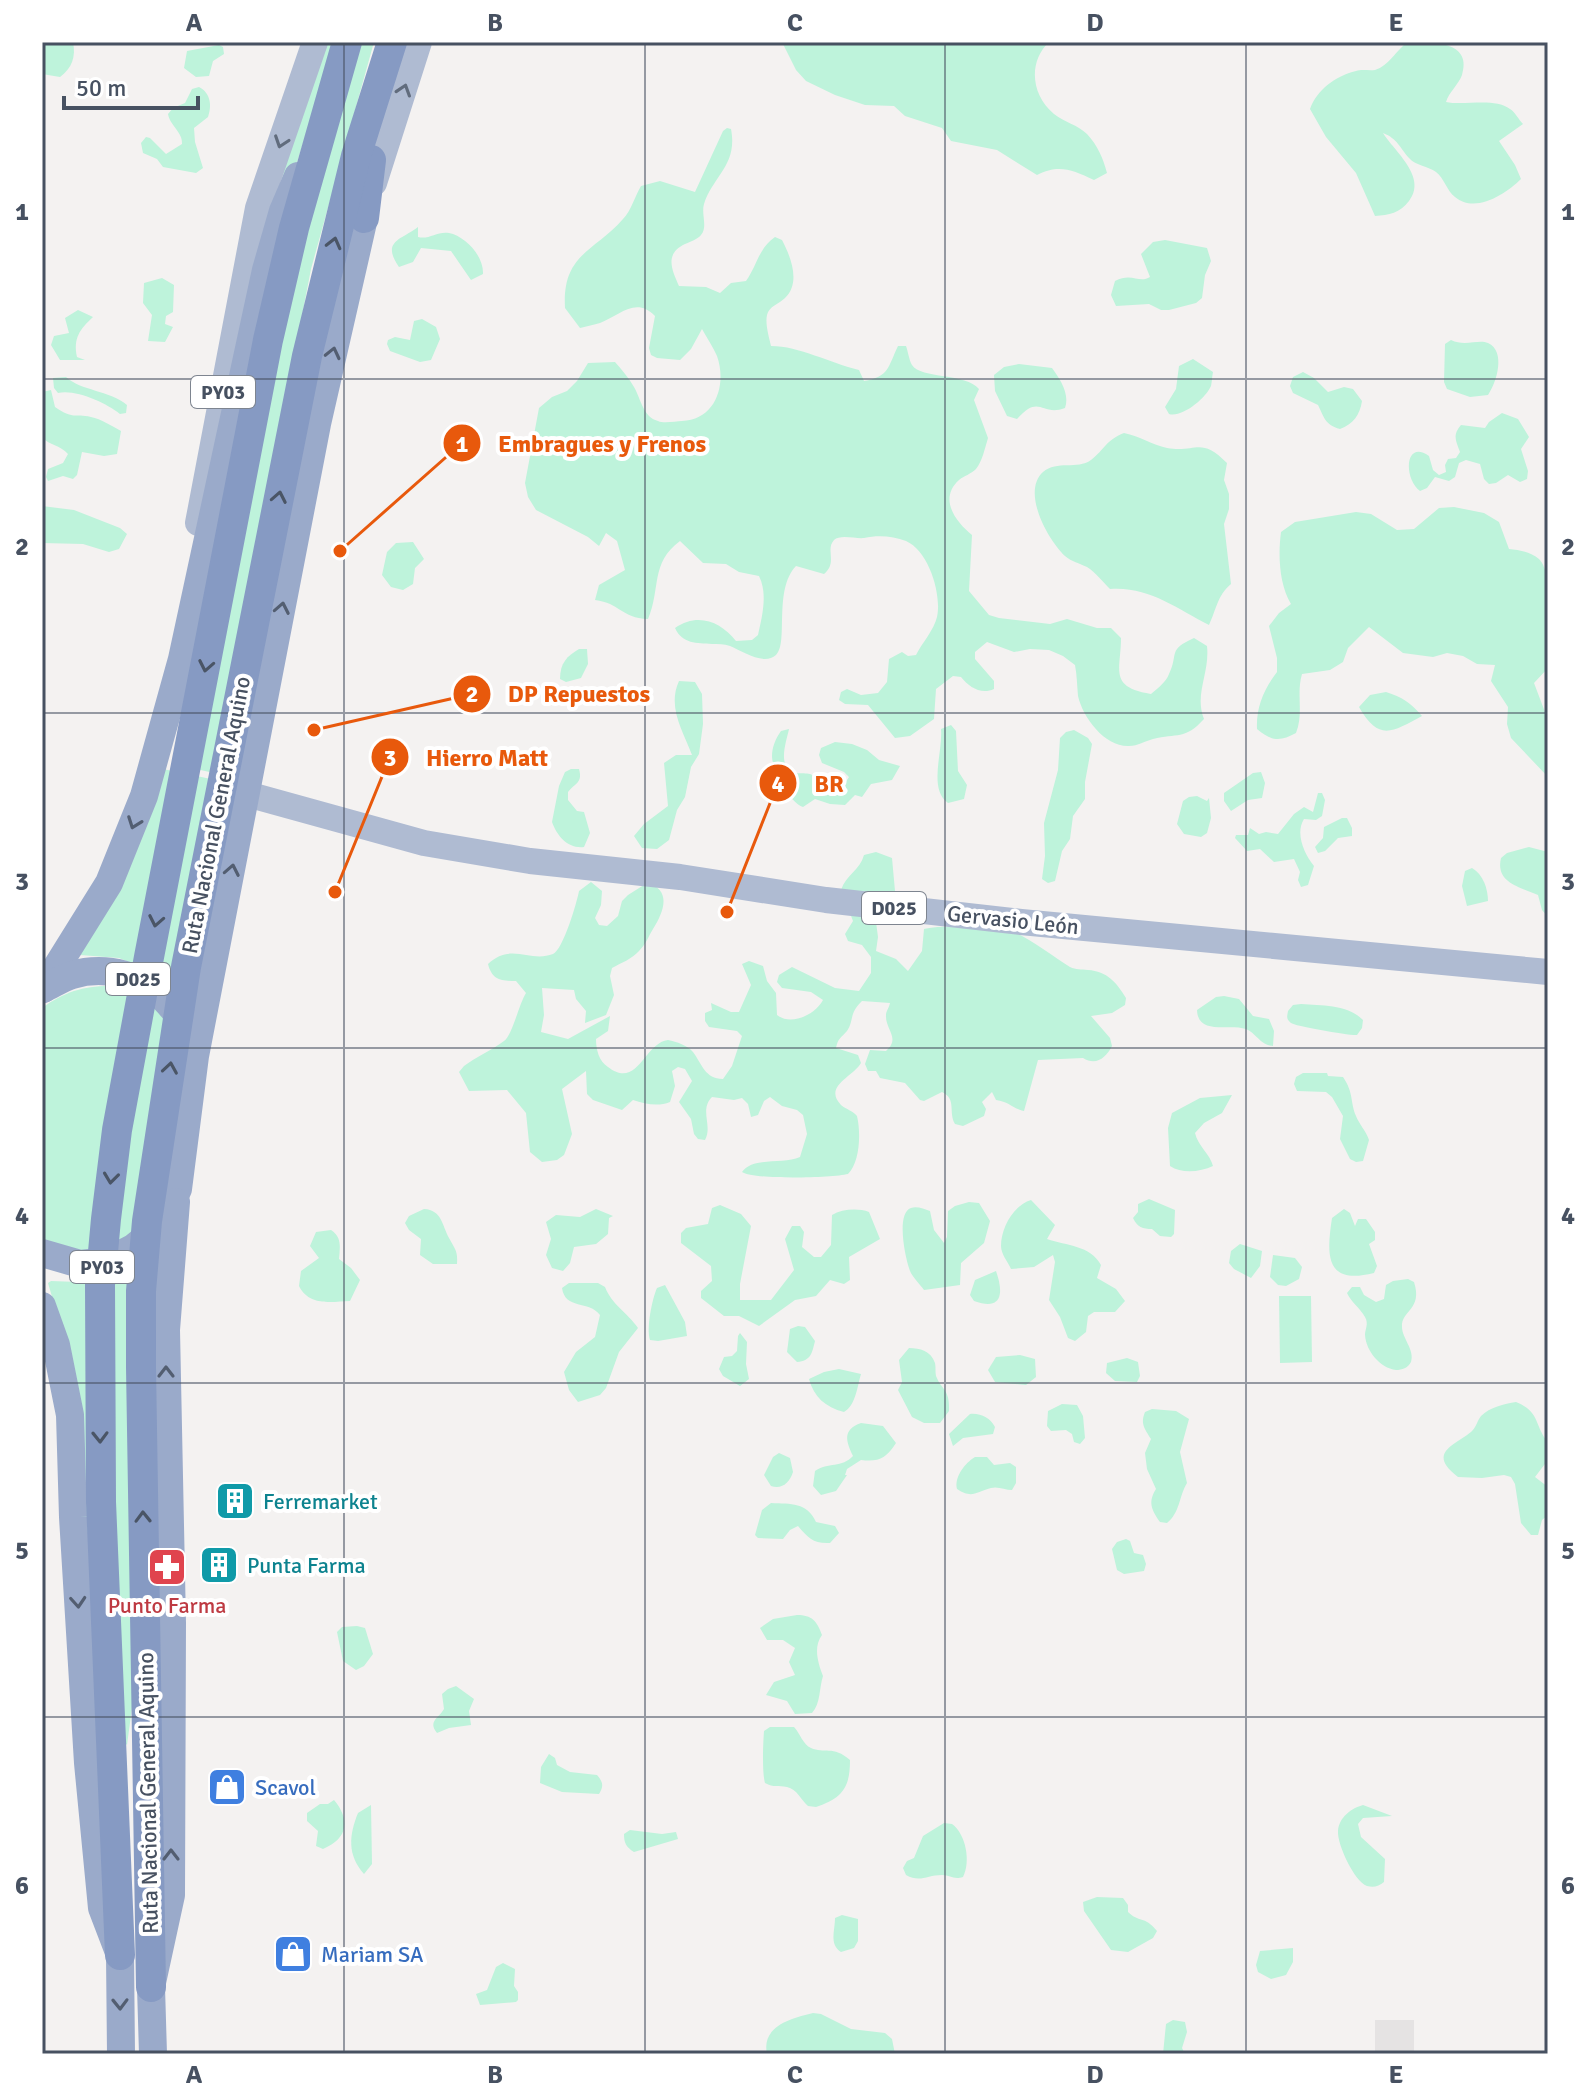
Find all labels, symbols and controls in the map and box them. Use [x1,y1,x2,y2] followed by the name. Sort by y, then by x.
[186,7,203,39] text: A
[487,7,503,39] text: B
[787,7,803,39] text: C
[1086,7,1104,39] text: D
[1389,7,1403,39] text: E
[64,60,198,110] scale bar
[76,73,126,103] text: 50 m
[394,83,410,97] one-way arrow
[274,135,290,149] one-way arrow
[15,196,29,228] text: 1
[1561,196,1575,228] text: 1
[325,237,342,251] one-way arrow
[324,346,341,360] one-way arrow
[191,376,255,408] road number: PY03
[442,419,722,467] callout: Embragues y Frenos
[456,429,469,459] text: 1
[498,429,706,459] text: Embragues y Frenos
[269,491,286,504] one-way arrow
[15,531,29,563] text: 2
[1561,531,1575,563] text: 2
[273,601,290,614] one-way arrow
[198,660,215,673] one-way arrow
[452,670,667,718] callout: DP Repuestos
[176,674,256,956] street label: Ruta Nacional General Aquino
[466,679,478,709] text: 2
[508,679,651,709] text: DP Repuestos
[370,733,564,781] callout: Hierro Matt
[384,743,396,773] text: 3
[426,743,548,773] text: Hierro Matt
[758,759,860,807] callout: BR
[772,769,785,799] text: 4
[814,769,844,799] text: BR
[128,816,144,830] one-way arrow
[223,863,240,877] one-way arrow
[15,866,29,898] text: 3
[1561,866,1575,898] text: 3
[862,892,926,924] road number: D025
[946,900,1080,940] street label: Gervasio León
[148,914,165,928] one-way arrow
[106,963,170,995] road number: D025
[161,1061,178,1075] one-way arrow
[103,1171,120,1184] one-way arrow
[15,1200,29,1232] text: 4
[1561,1200,1575,1232] text: 4
[70,1251,134,1283] road number: PY03
[157,1365,175,1378] one-way arrow
[91,1431,109,1444] one-way arrow
[214,1480,256,1522] building icon: Ferremarket
[263,1488,378,1515] place label: Ferremarket
[135,1510,152,1523] one-way arrow
[15,1535,29,1567] text: 5
[1561,1535,1575,1567] text: 5
[198,1544,240,1586] building icon: Punta Farma
[146,1546,188,1588] pharmacy icon: Punto Farma
[247,1552,366,1579] place label: Punta Farma
[108,1592,226,1619] place label: Punto Farma
[69,1596,86,1609] one-way arrow
[132,1652,164,1934] street label: Ruta Nacional General Aquino
[206,1766,248,1808] shop icon: Scavol
[255,1774,316,1801] place label: Scavol
[162,1848,180,1861] one-way arrow
[15,1870,29,1902] text: 6
[1561,1870,1575,1902] text: 6
[272,1933,314,1975] shop icon: Mariam SA
[321,1941,424,1968] place label: Mariam SA
[111,1998,129,2011] one-way arrow
[186,2059,203,2091] text: A
[487,2059,503,2091] text: B
[787,2059,803,2091] text: C
[1086,2059,1104,2091] text: D
[1389,2059,1403,2091] text: E

